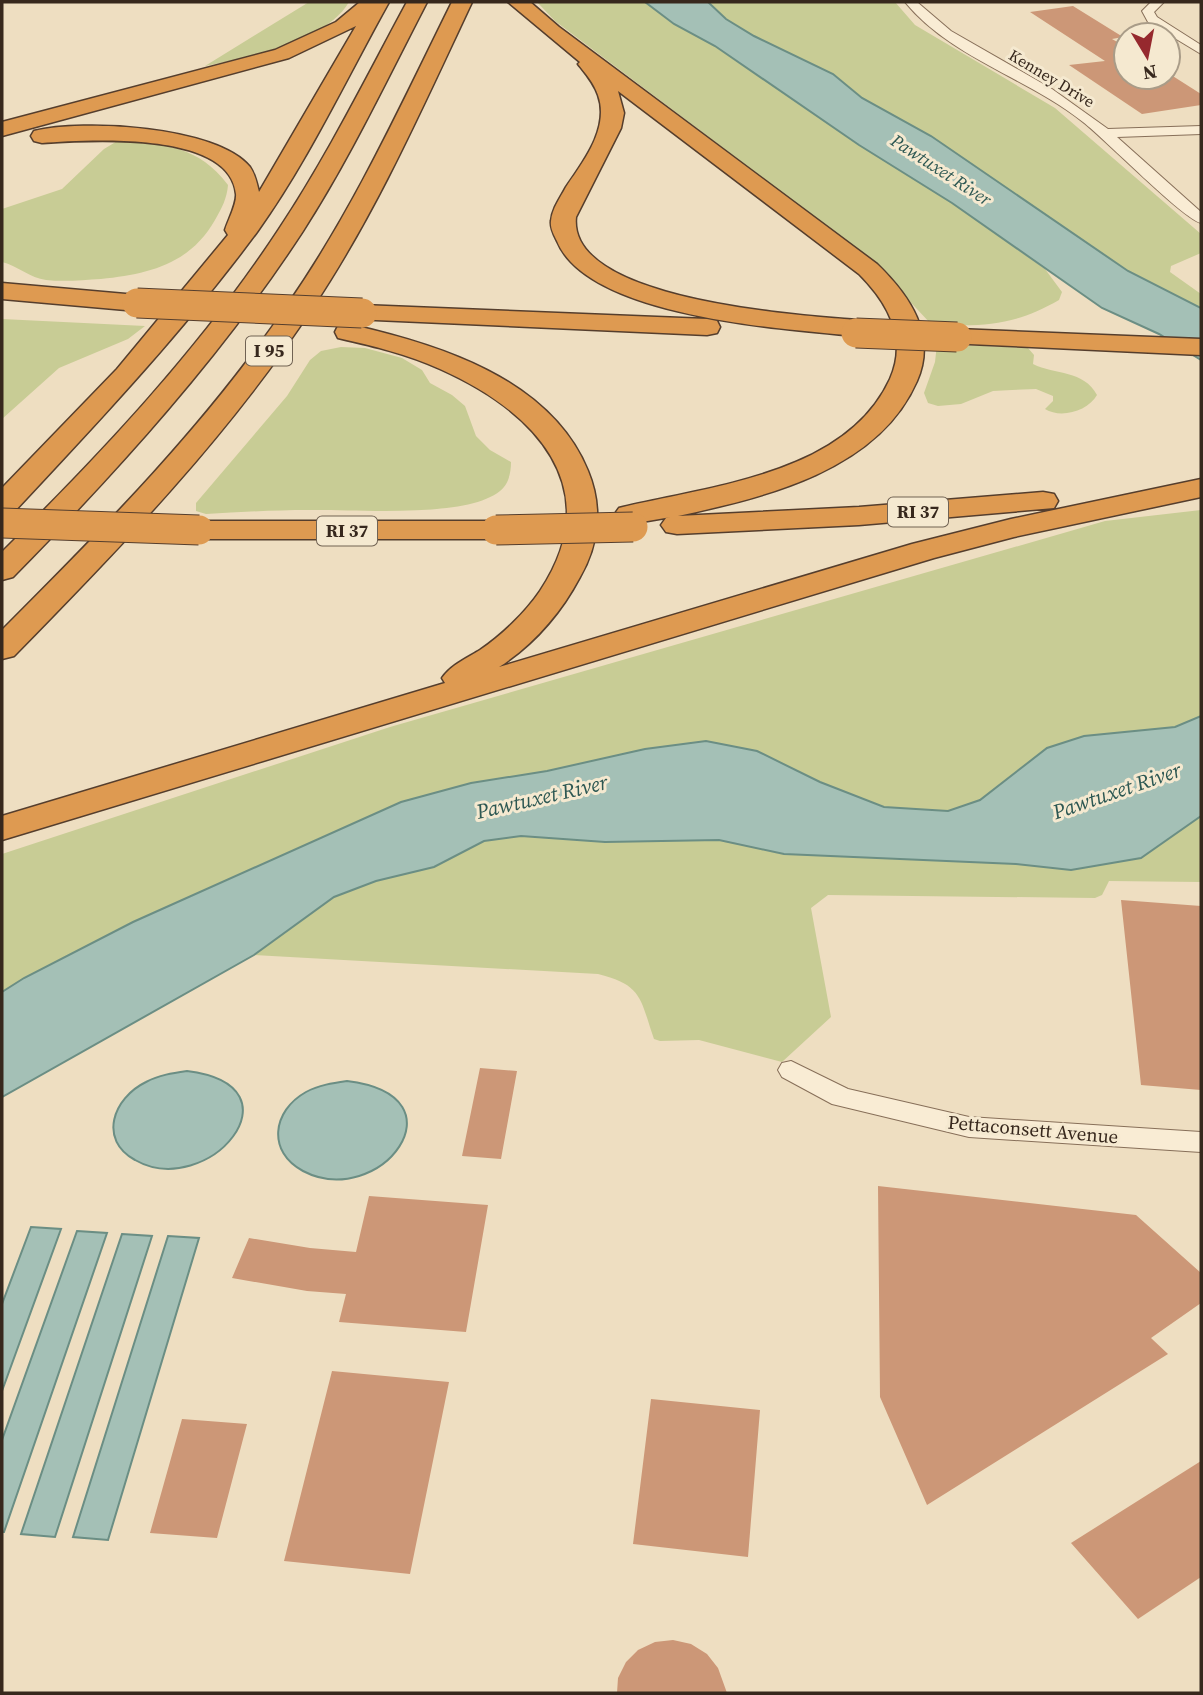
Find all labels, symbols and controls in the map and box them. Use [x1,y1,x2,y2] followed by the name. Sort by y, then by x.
[1112,21,1182,91] north arrow
[1005,44,1099,112] street label: Kenney Drive
[1141,59,1159,87] text: N
[885,127,997,212] water label: Pawtuxet River
[246,337,292,366] road number: I 95
[888,498,948,526] road number: RI 37
[317,516,377,546] road number: RI 37
[1048,755,1186,826] water label: Pawtuxet River
[472,767,611,826] water label: Pawtuxet River
[947,1109,1119,1149] street label: Pettaconsett Avenue

